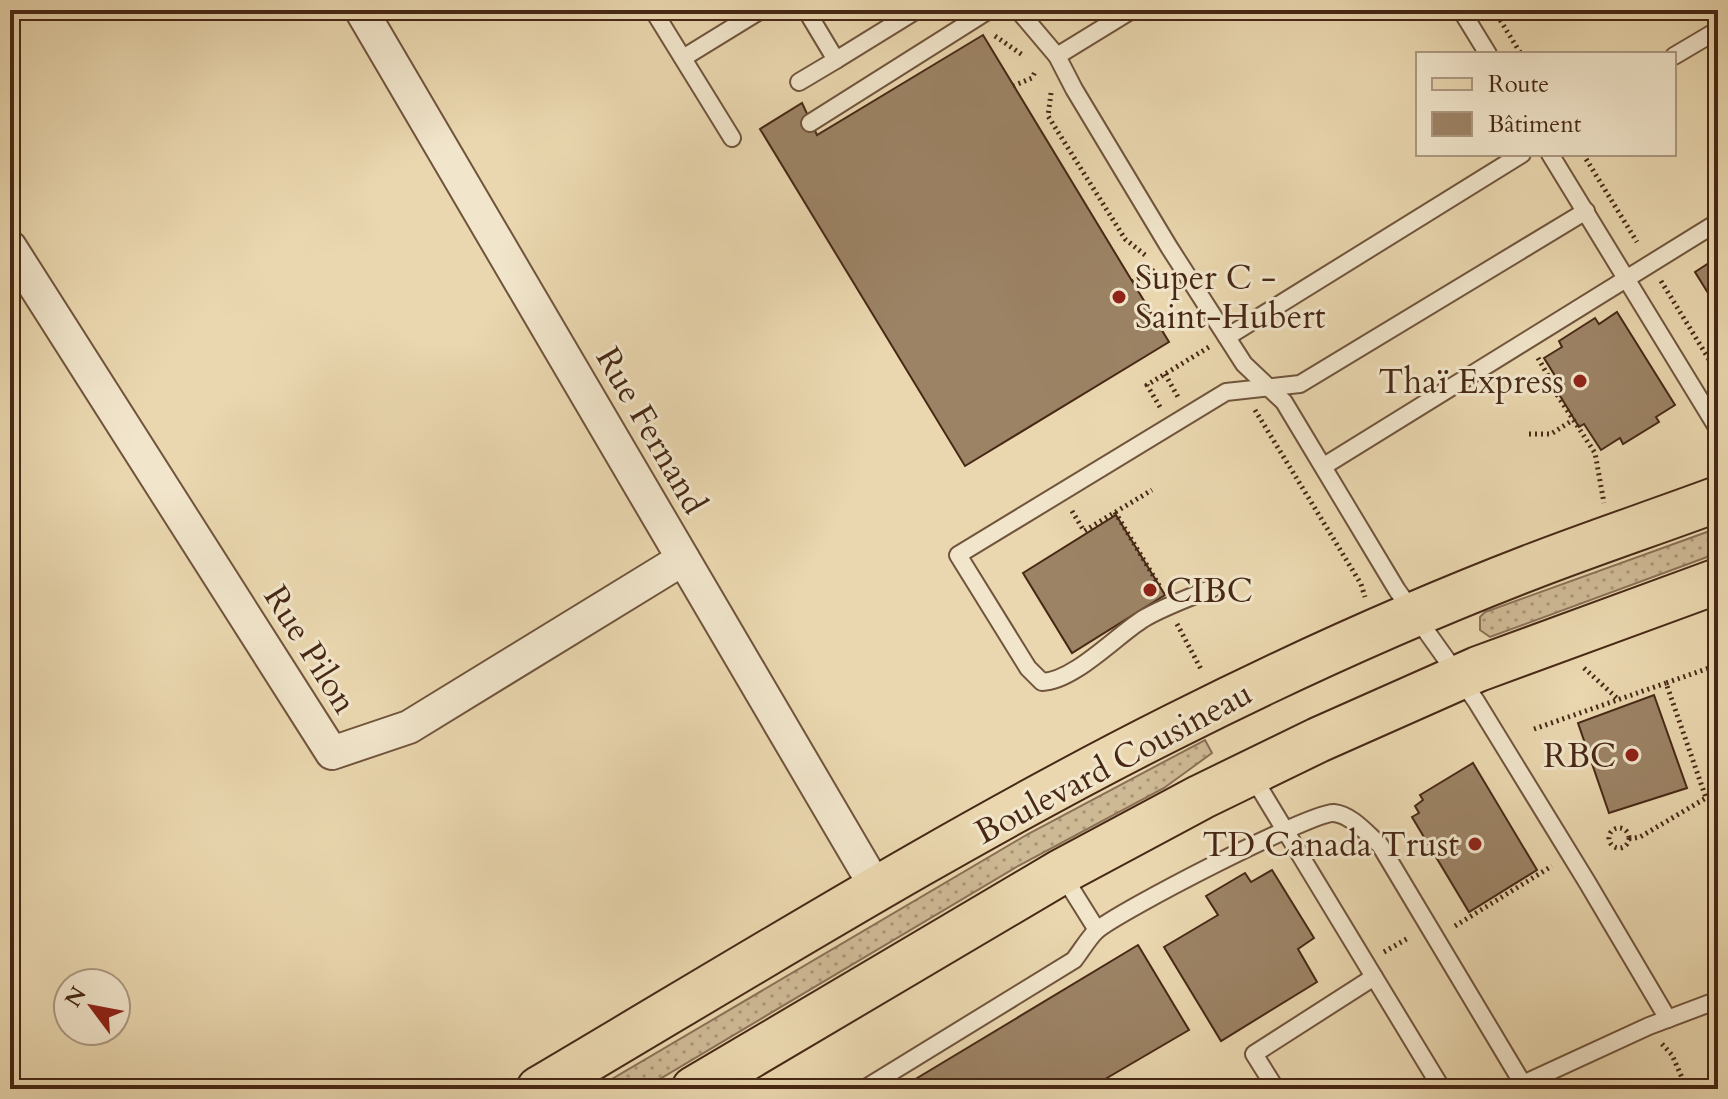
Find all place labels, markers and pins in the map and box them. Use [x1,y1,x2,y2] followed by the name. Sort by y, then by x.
[1135,255,1326,340] place label: Super C - Saint-Hubert
[1110,288,1128,306] marker: Super C - Saint-Hubert
[1379,359,1564,405] place label: Thaï Express
[1571,372,1589,390] marker: Thaï Express
[1166,568,1253,614] place label: CIBC
[1141,581,1159,599] marker: CIBC
[1543,733,1616,779] place label: RBC
[1623,746,1641,764] marker: RBC
[1203,822,1459,868] place label: TD Canada Trust
[1466,835,1484,853] marker: TD Canada Trust

